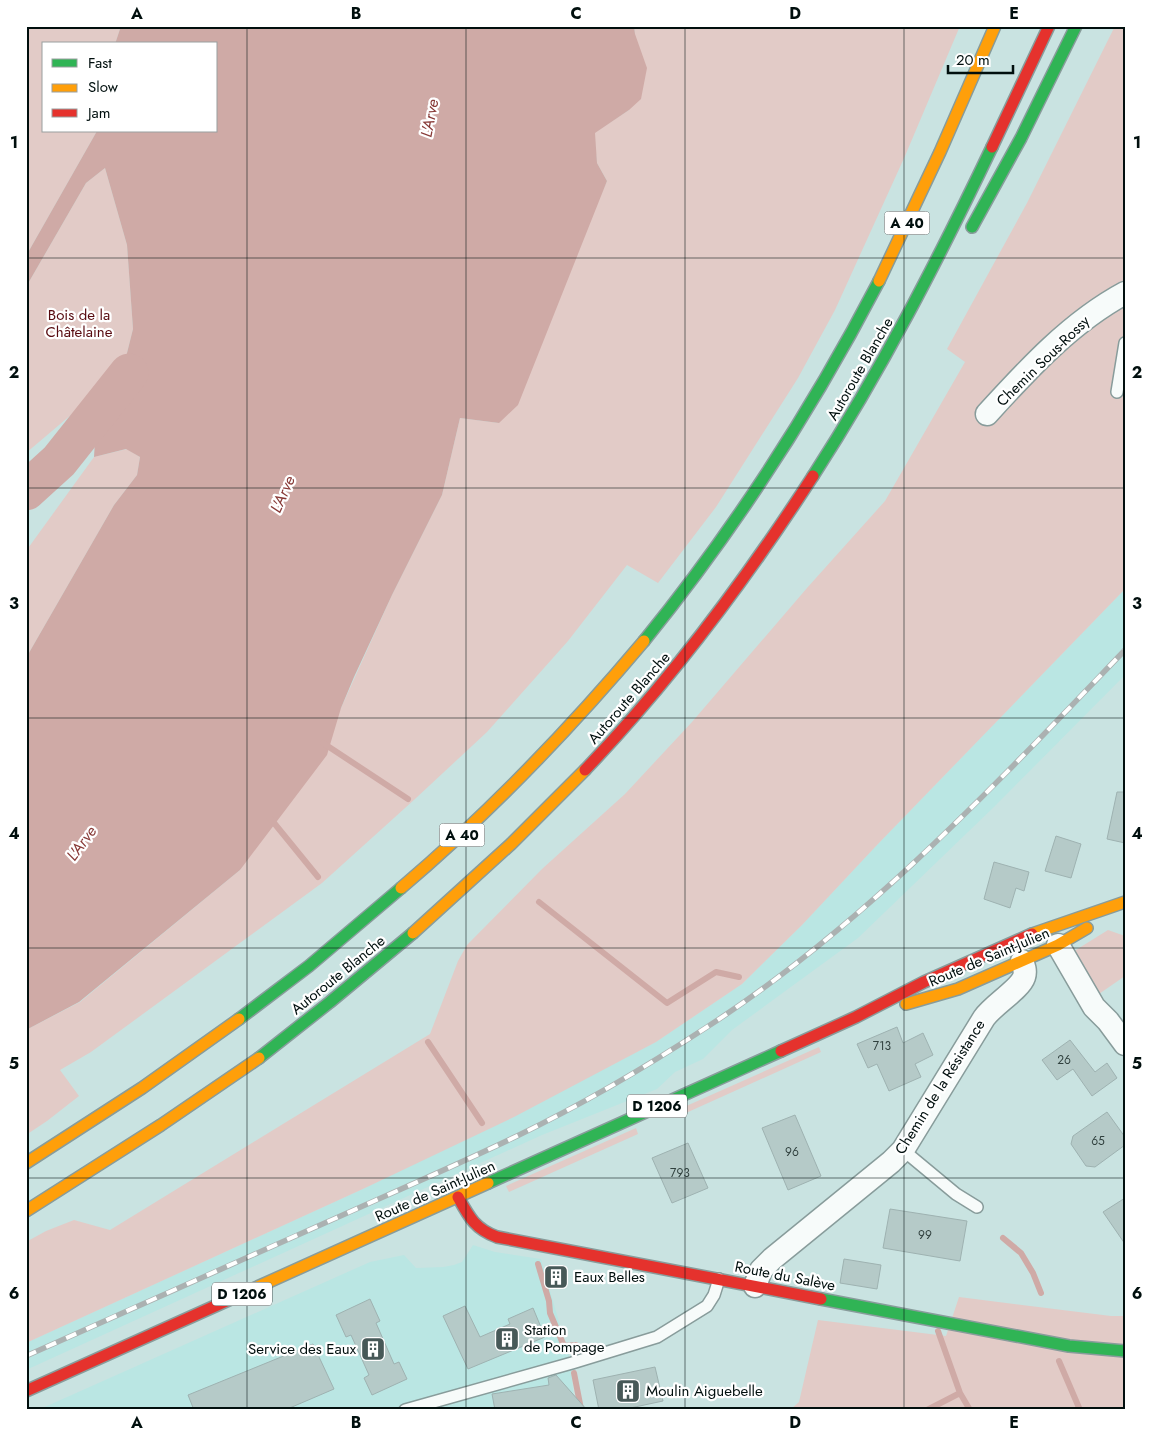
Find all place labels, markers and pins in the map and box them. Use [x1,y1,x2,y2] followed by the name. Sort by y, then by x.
[543,1264,569,1290] building icon: Eaux Belles
[574,1266,645,1288] place label: Eaux Belles
[524,1319,605,1358] place label: Station de Pompage
[494,1326,520,1352] building icon: Station de Pompage
[360,1336,386,1362] building icon: Service des Eaux
[248,1338,357,1360] place label: Service des Eaux
[615,1378,641,1404] building icon: Moulin Aiguebelle
[646,1380,763,1402] place label: Moulin Aiguebelle

